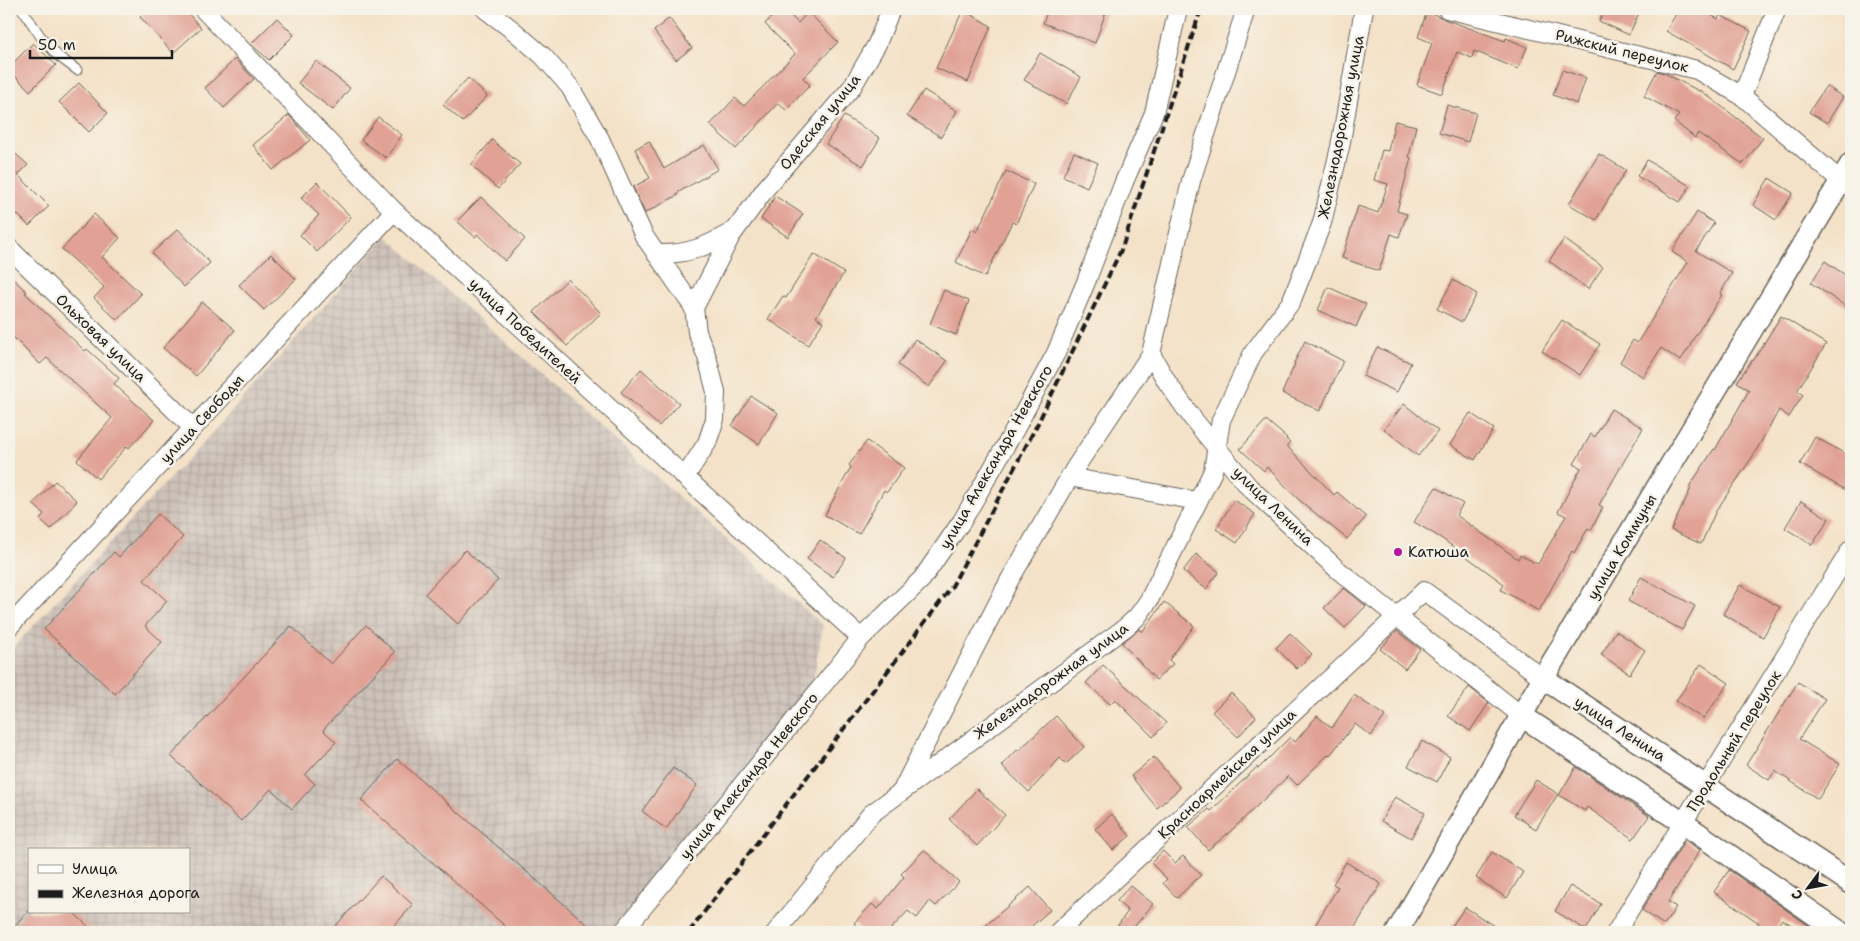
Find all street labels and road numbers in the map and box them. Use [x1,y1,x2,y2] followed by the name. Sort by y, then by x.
[1553,25,1691,77] street label: Рижский переулок
[1313,33,1369,220] street label: Железнодорожная улица
[775,69,865,174] street label: Одесская улица
[464,274,586,389] street label: улица Победителей
[51,290,151,387] street label: Ольховая улица
[935,361,1057,553] street label: улица Александра Невского
[156,370,248,468] street label: улица Свободы
[1228,462,1318,550] street label: улица Ленина
[1583,490,1661,604] street label: улица Коммуны
[970,618,1133,744] street label: Железнодорожная улица
[1682,666,1786,816] street label: Продольный переулок
[675,688,823,864] street label: улица Александра Невского
[1570,692,1670,766] street label: улица Ленина
[1153,704,1301,844] street label: Красноармейская улица

